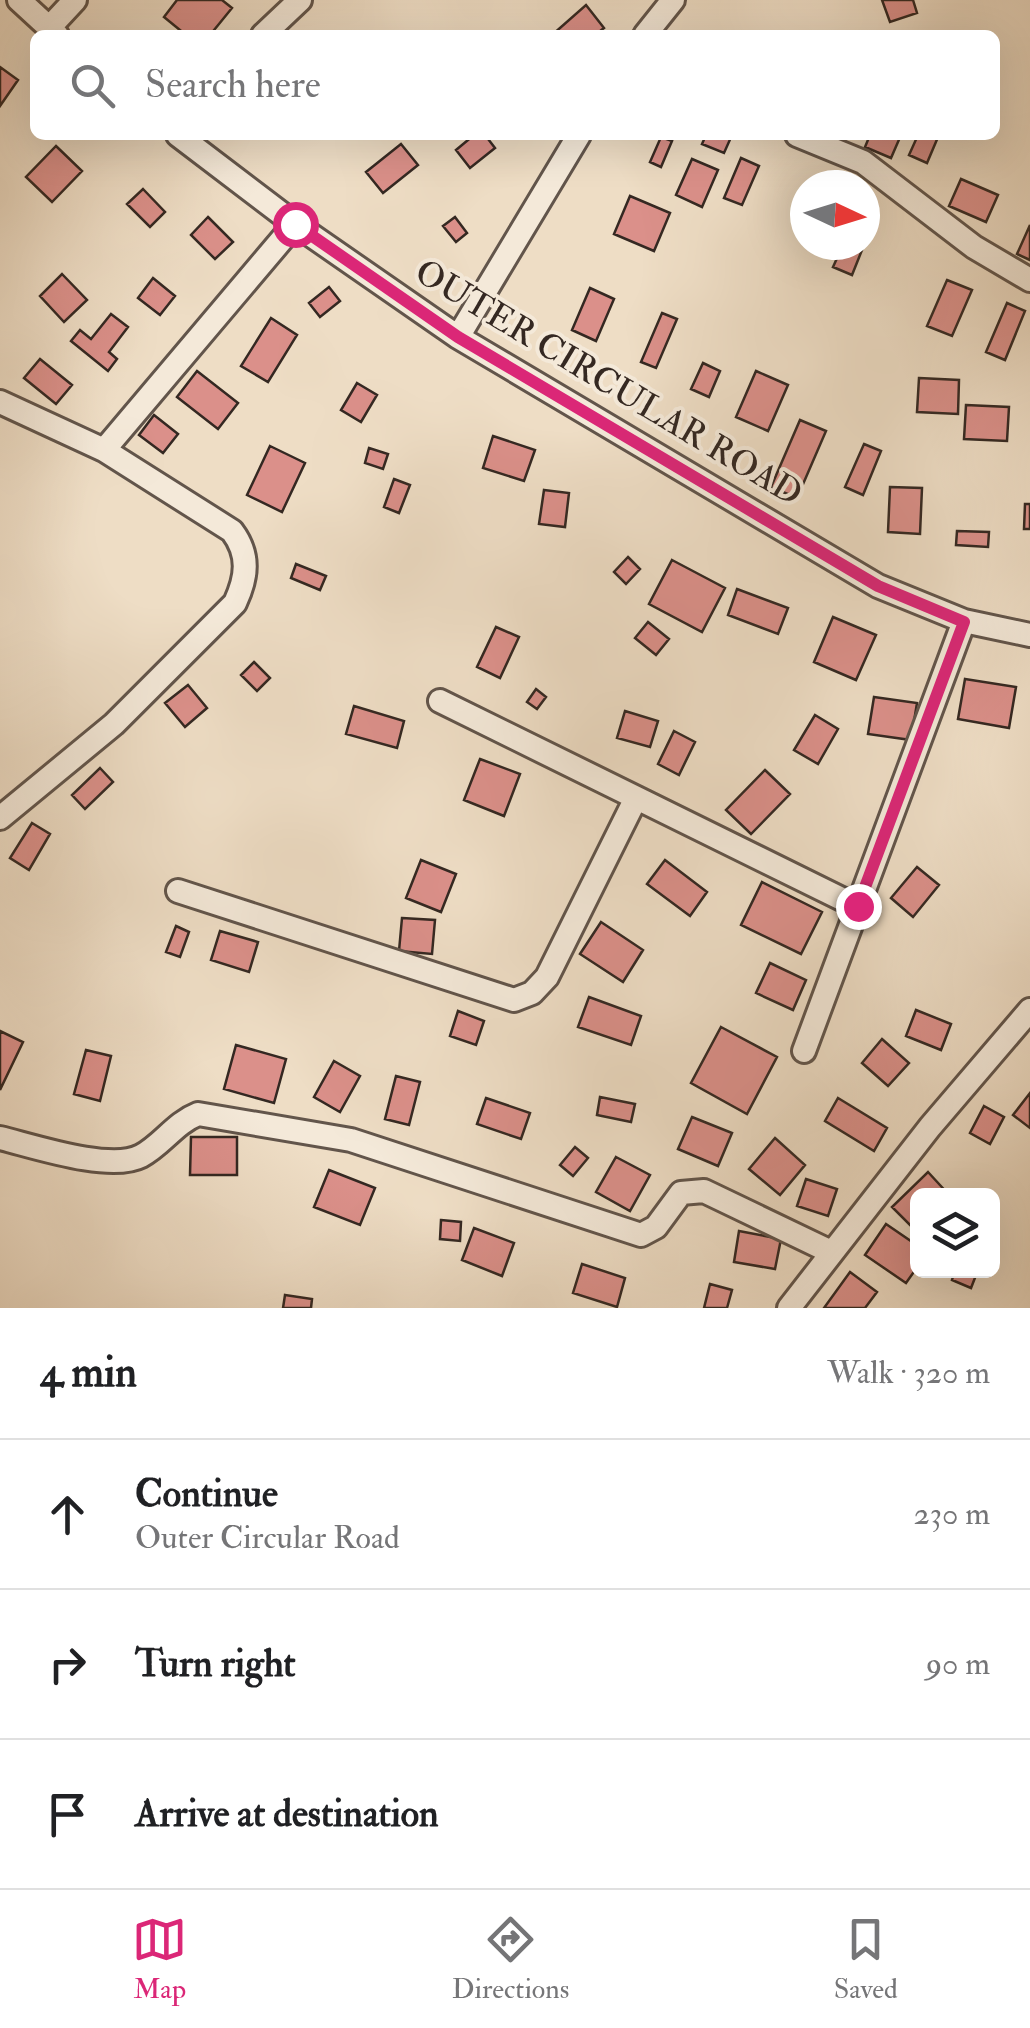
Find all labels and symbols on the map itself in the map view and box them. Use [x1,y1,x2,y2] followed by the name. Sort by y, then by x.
[790,170,880,260] north arrow
[273,202,319,248] route start
[407,250,810,516] street label: OUTER CIRCULAR ROAD
[836,884,882,930] route end

